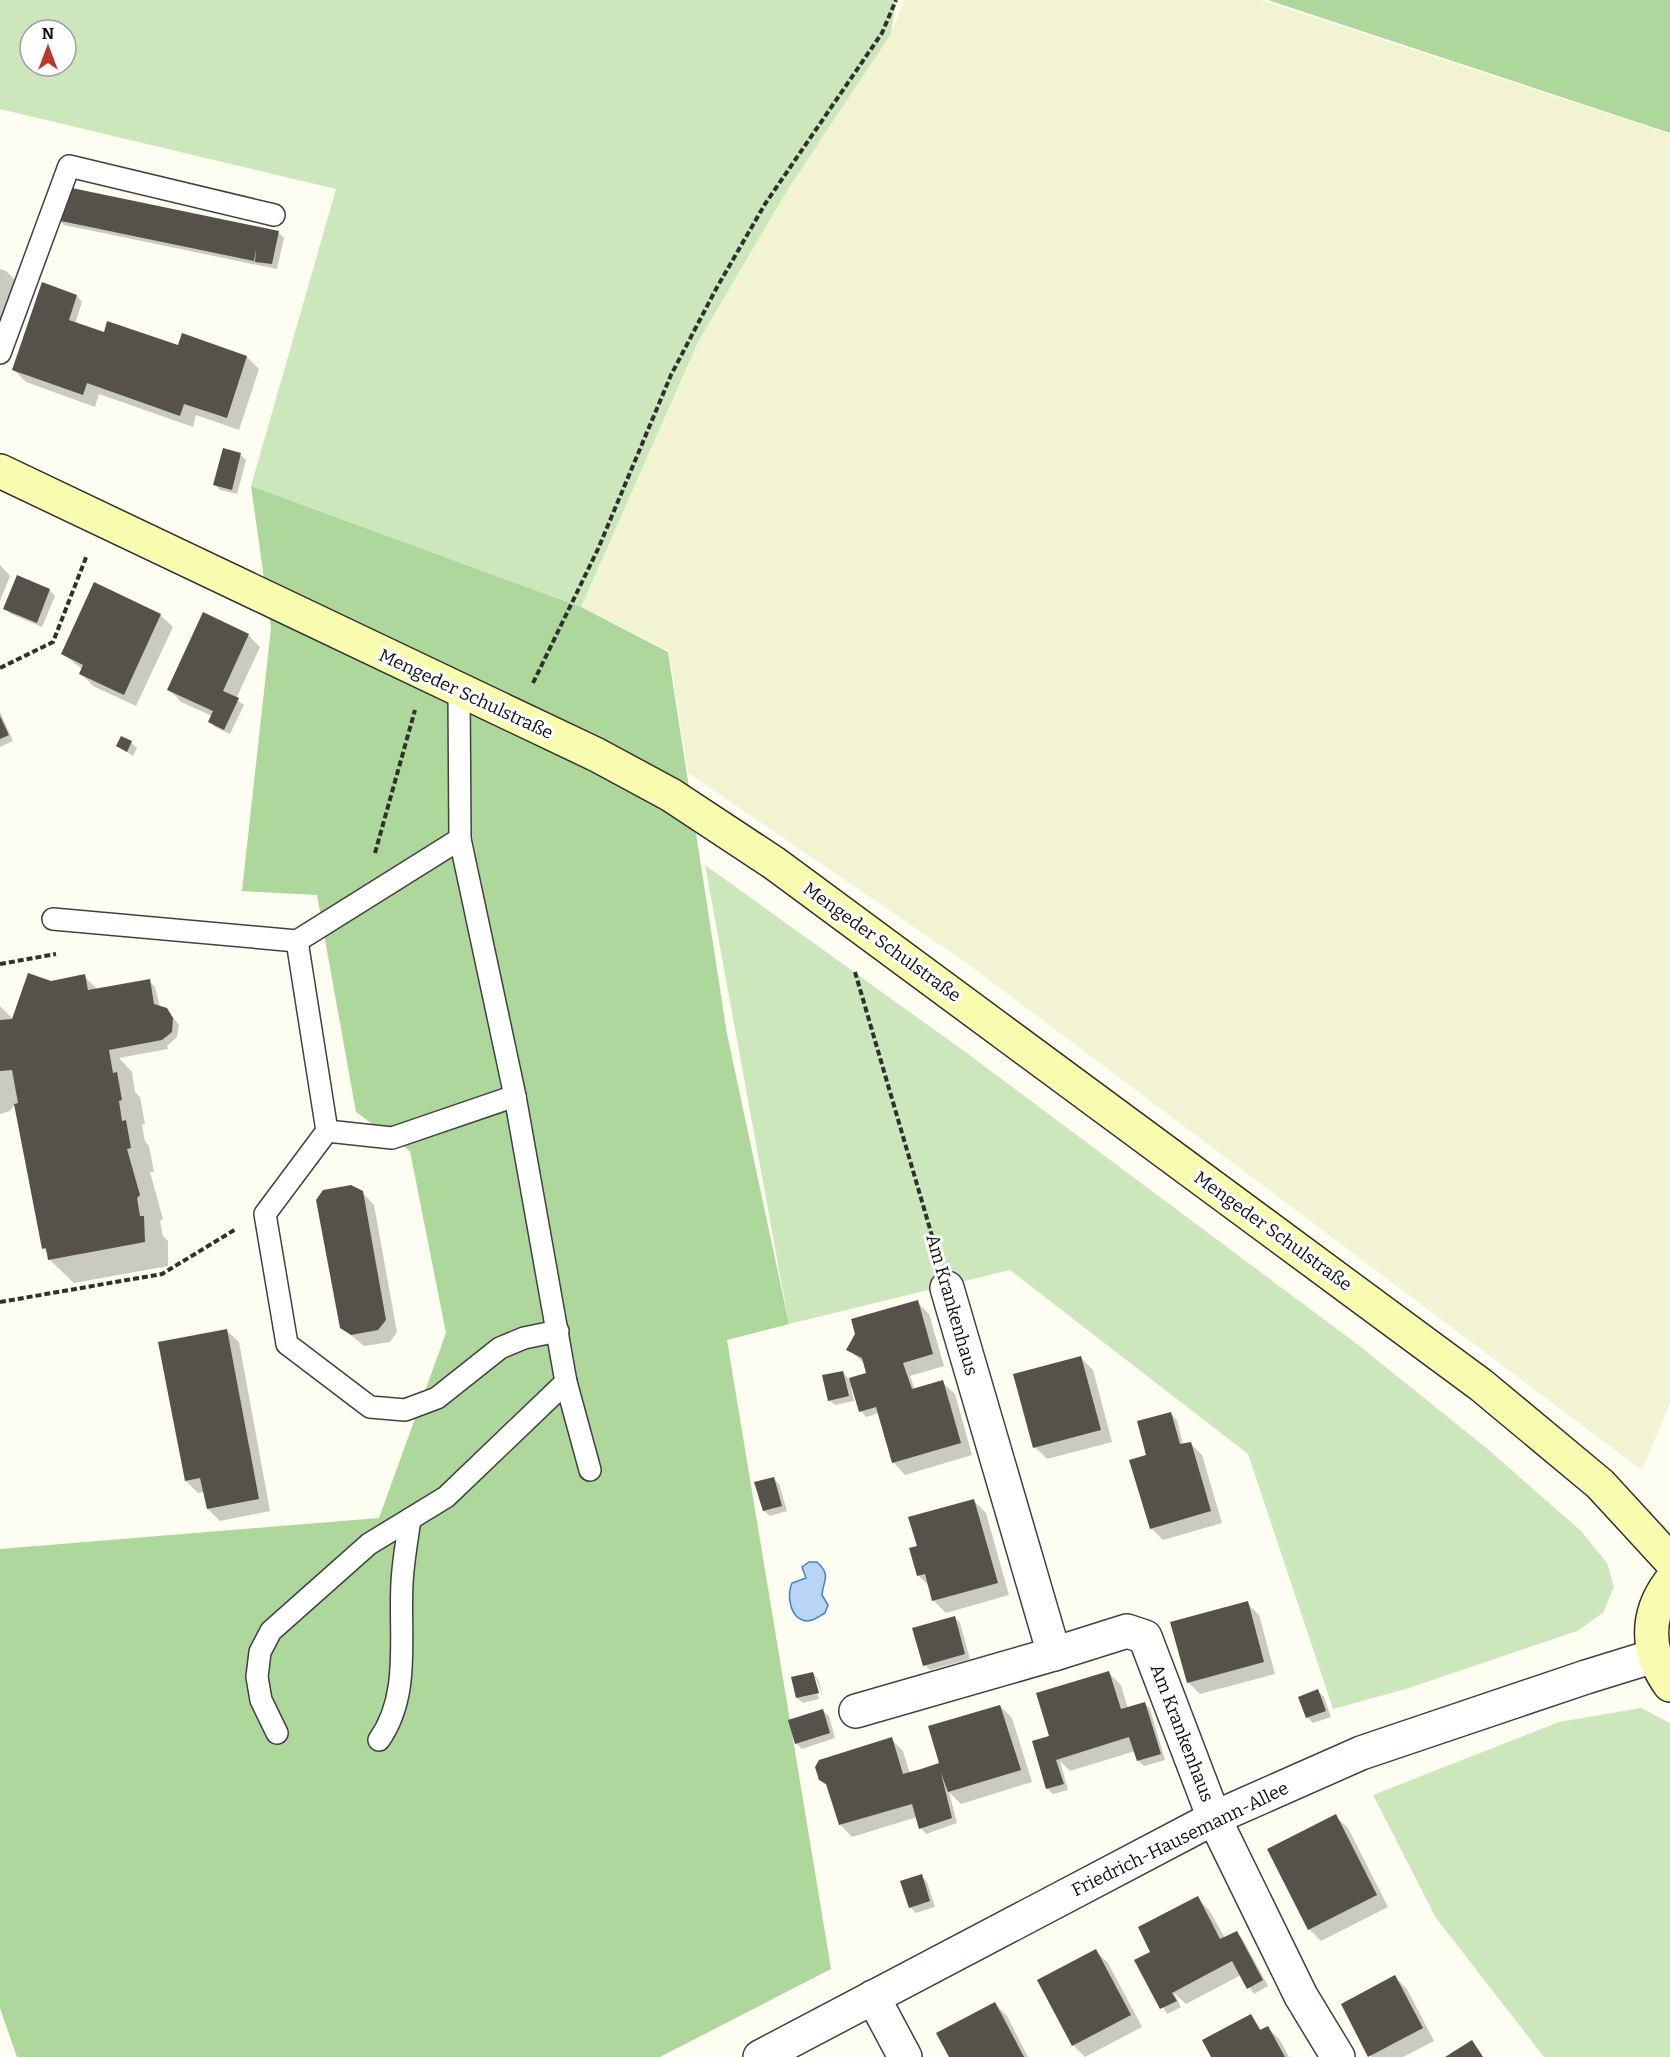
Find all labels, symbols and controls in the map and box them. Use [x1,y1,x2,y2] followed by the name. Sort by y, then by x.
[18,18,78,78] north arrow
[42,24,54,43] text: N
[375,644,557,744] street label: Mengeder Schulstraße
[799,877,965,1007] street label: Mengeder Schulstraße
[1190,1166,1356,1296] street label: Mengeder Schulstraße
[921,1232,983,1378] street label: Am Krankenhaus
[1146,1661,1218,1805] street label: Am Krankenhaus
[1068,1777,1292,1901] street label: Friedrich-Hausemann-Allee

